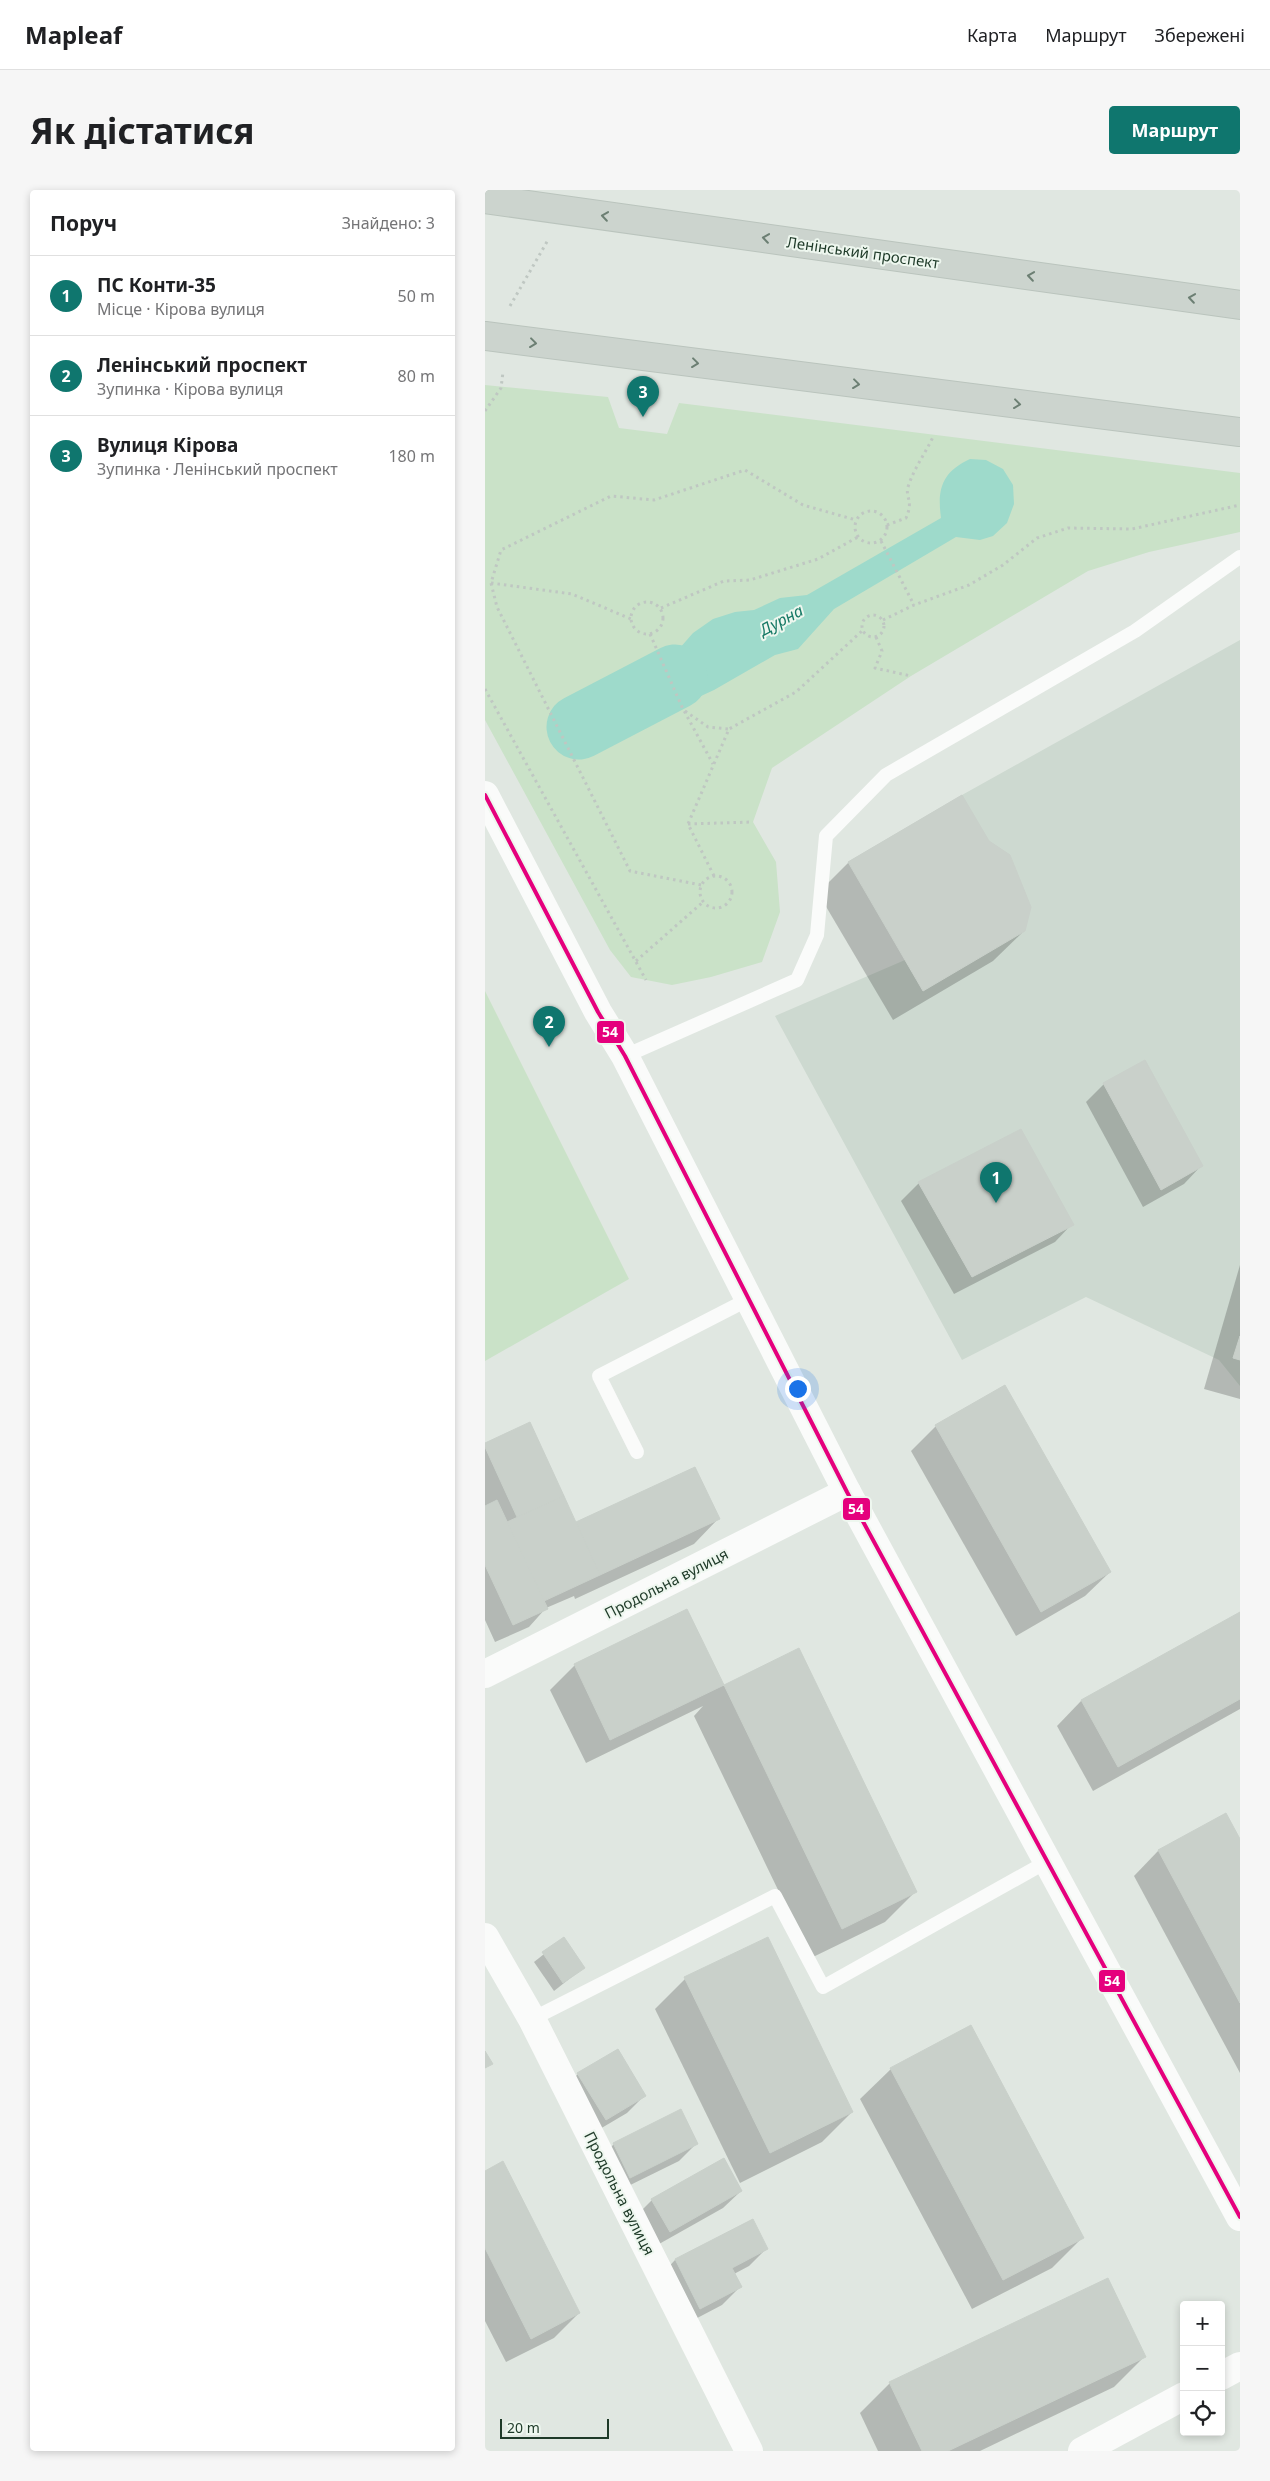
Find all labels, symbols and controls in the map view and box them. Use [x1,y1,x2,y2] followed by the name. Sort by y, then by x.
[25,18,122,51] text: Mapleaf
[967,23,1017,47] text: Карта
[1045,23,1127,47] text: Маршрут
[1155,23,1245,47] text: Збережені
[1109,106,1240,154] button: Маршрут
[30,107,255,154] text: Як дістатися
[50,209,117,237] text: Поруч
[601,211,609,221] one-way arrow
[342,212,435,234] text: Знайдено: 3
[785,231,941,273] street label: Ленінський проспект
[762,234,770,244] one-way arrow
[1026,271,1034,282] one-way arrow
[97,272,216,298] text: ПС Конти-35
[61,285,71,307] text: 1
[398,285,435,307] text: 50 m
[1187,294,1196,304] one-way arrow
[97,298,265,320] text: Місце · Кірова вулиця
[529,337,538,347] one-way arrow
[97,352,307,378] text: Ленінський проспект
[691,357,699,368] one-way arrow
[61,365,71,387] text: 2
[398,365,435,387] text: 80 m
[627,376,659,417] pin: 3
[97,378,284,400] text: Зупинка · Кірова вулиця
[851,378,860,388] one-way arrow
[1013,398,1021,409] one-way arrow
[97,432,238,458] text: Вулиця Кірова
[61,445,71,467] text: 3
[388,445,435,467] text: 180 m
[97,458,338,480] text: Зупинка · Ленінський проспект
[753,599,807,642] water label: Дурна
[533,1006,565,1047] pin: 2
[596,1020,625,1044] line badge: 54
[602,1022,618,1041] text: 54
[980,1162,1012,1203] pin: 1
[785,1376,811,1402] your location
[842,1497,871,1521] line badge: 54
[848,1499,864,1518] text: 54
[601,1543,731,1623] street label: Продольна вулиця
[1098,1969,1126,1993] line badge: 54
[1104,1971,1120,1990] text: 54
[580,2128,660,2258] street label: Продольна вулиця
[1180,2301,1225,2436] map controls
[1180,2301,1225,2346] button: +
[1180,2346,1225,2391] button: −
[1180,2391,1225,2436] button: locate
[500,2416,609,2439] scale bar
[507,2418,540,2437] text: 20 m

